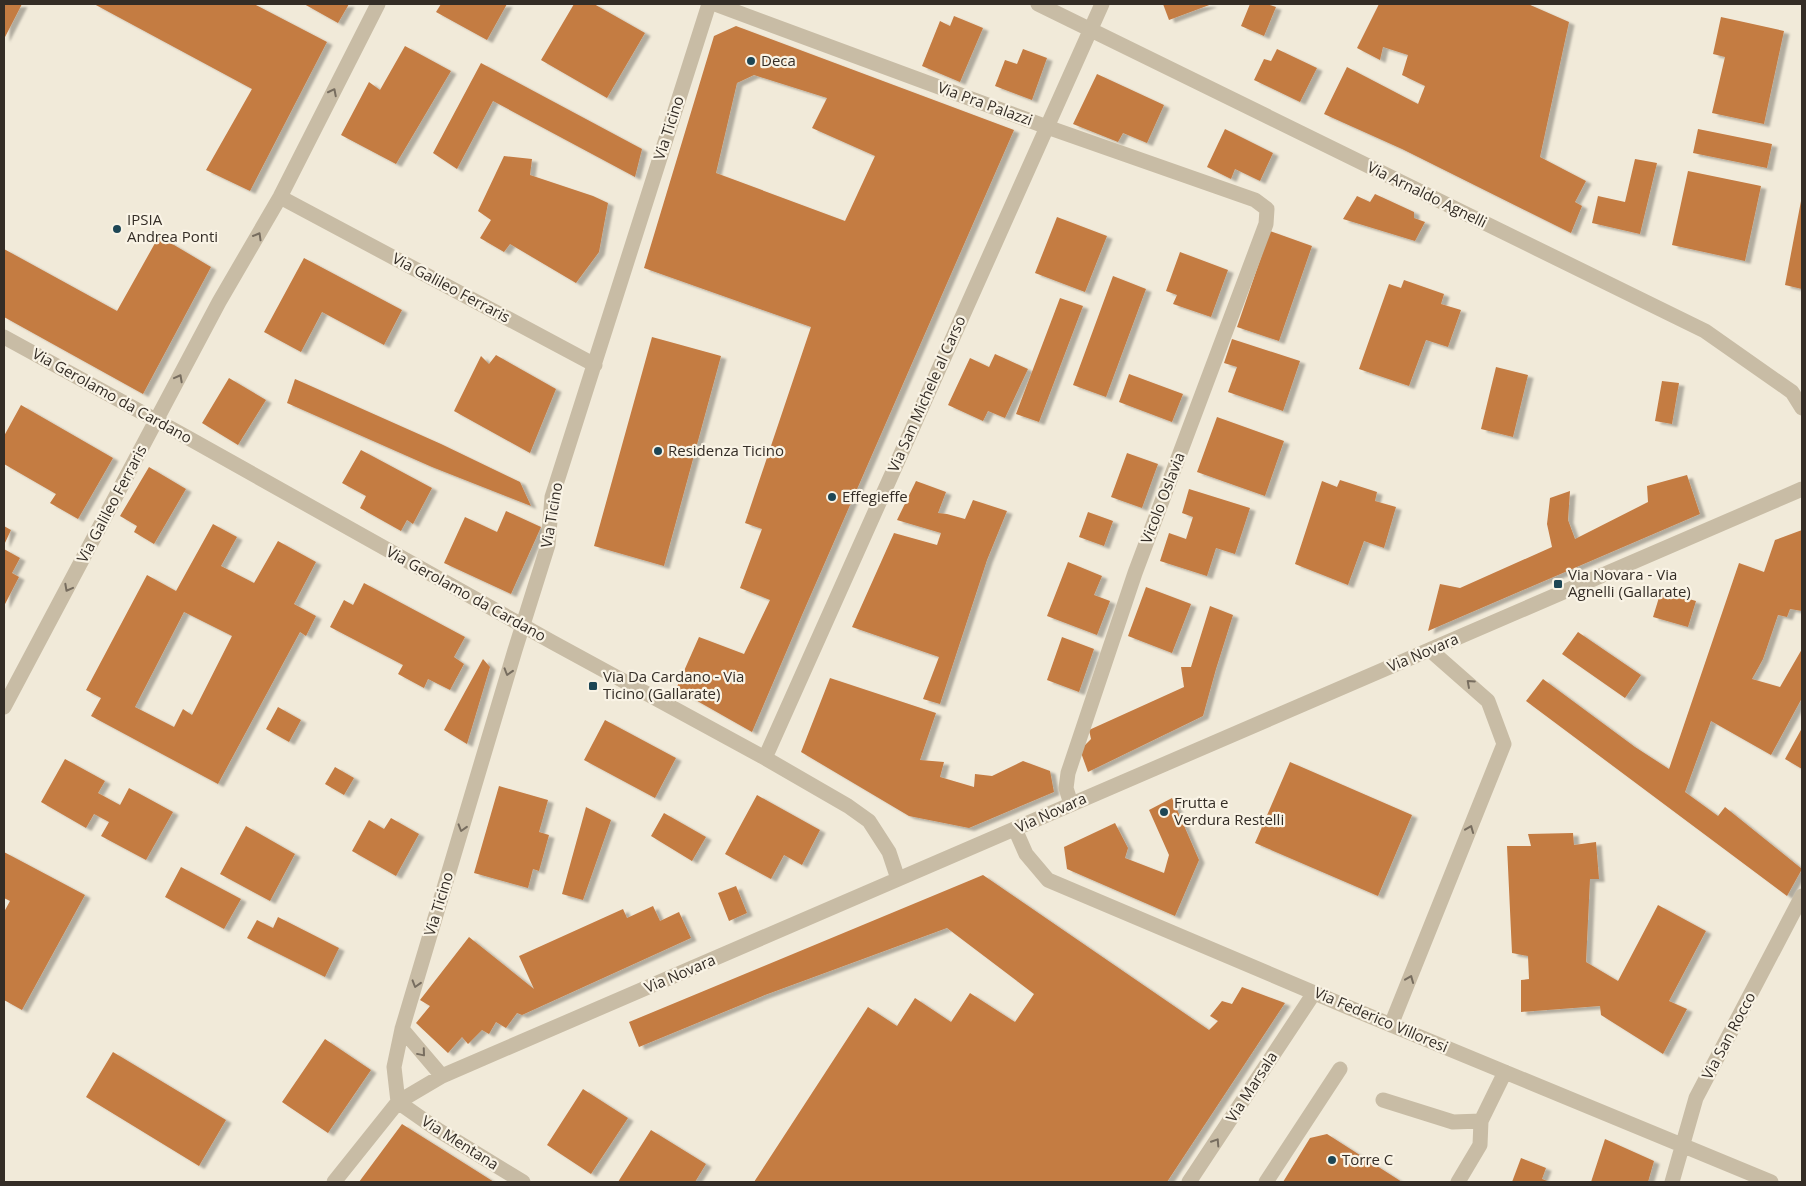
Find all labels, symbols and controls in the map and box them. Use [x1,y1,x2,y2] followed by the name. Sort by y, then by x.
[761,50,796,70] place label: Deca
[745,55,757,67] marker: Deca
[935,77,1036,130] street label: Via Pra Palazzi
[327,88,337,97] one-way arrow
[648,93,688,162] street label: Via Ticino
[1364,156,1491,232] street label: Via Arnaldo Agnelli
[127,209,218,246] place label: IPSIA Andrea Ponti
[111,223,123,235] marker: IPSIA Andrea Ponti
[251,232,261,241] one-way arrow
[389,248,514,327] street label: Via Galileo Ferraris
[883,312,970,475] street label: Via San Michele al Carso
[29,343,196,447] street label: Via Gerolamo da Cardano
[173,374,183,383] one-way arrow
[668,440,784,460] place label: Residenza Ticino
[72,441,151,566] street label: Via Galileo Ferraris
[652,445,664,457] marker: Residenza Ticino
[1135,449,1189,546] street label: Vicolo Oslavia
[535,480,567,549] street label: Via Ticino
[842,486,908,506] place label: Effegieffe
[826,491,838,503] marker: Effegieffe
[383,541,550,645] street label: Via Gerolamo da Cardano
[1568,564,1691,601] place label: Via Novara - Via Agnelli (Gallarate)
[1552,578,1564,590] marker: Via Novara - Via Agnelli (Gallarate)
[64,582,74,591] one-way arrow
[1384,628,1461,676] street label: Via Novara
[603,666,744,703] place label: Via Da Cardano - Via Ticino (Gallarate)
[504,667,514,676] one-way arrow
[587,680,599,692] marker: Via Da Cardano - Via Ticino (Gallarate)
[1466,680,1475,689] one-way arrow
[1012,788,1089,837] street label: Via Novara
[1174,792,1284,829] place label: Frutta e Verdura Restelli
[1158,806,1170,818] marker: Frutta e Verdura Restelli
[458,823,468,831] one-way arrow
[1464,825,1474,833] one-way arrow
[419,869,457,938] street label: Via Ticino
[641,949,718,997] street label: Via Novara
[1404,976,1414,984] one-way arrow
[411,979,421,987] one-way arrow
[1311,982,1451,1056] street label: Via Federico Villoresi
[1697,988,1760,1083] street label: Via San Rocco
[417,1047,425,1056] one-way arrow
[1221,1047,1281,1126] street label: Via Marsala
[418,1111,503,1174] street label: Via Mentana
[1210,1138,1219,1147] one-way arrow
[1342,1149,1393,1169] place label: Torre C
[1326,1154,1338,1166] marker: Torre C

